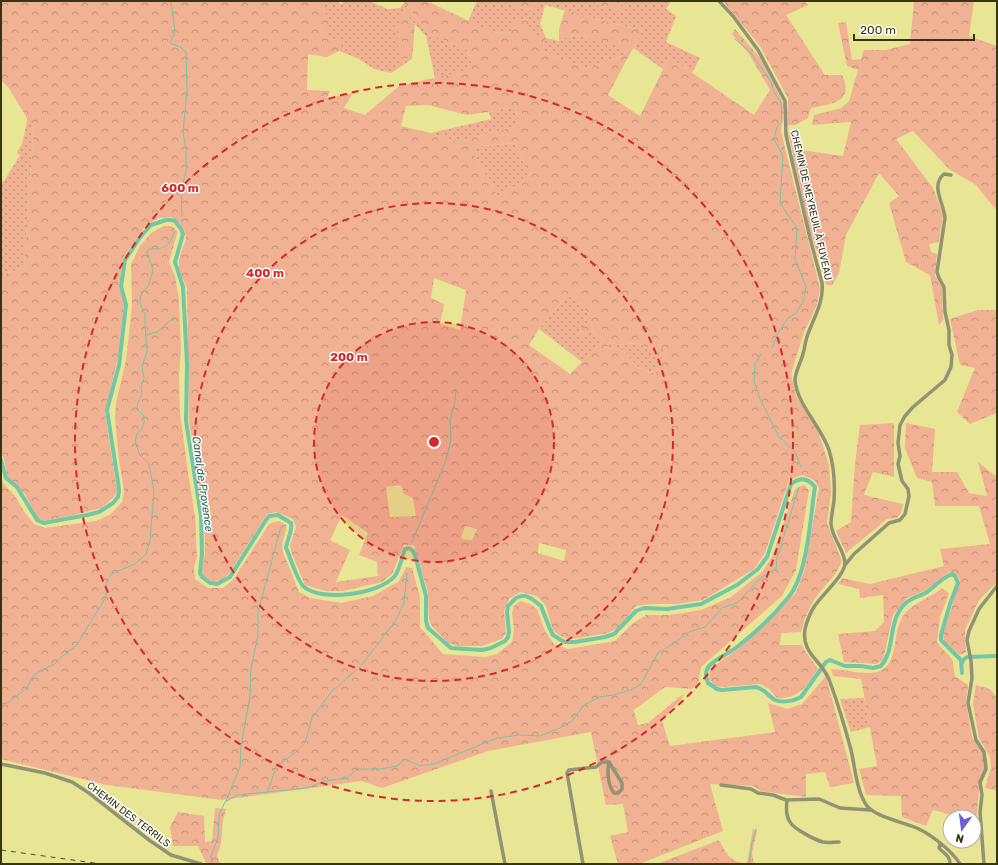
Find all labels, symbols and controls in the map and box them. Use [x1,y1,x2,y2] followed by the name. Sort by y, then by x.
[854,16,974,42] scale bar
[860,23,896,37] text: 200 m
[788,129,834,281] street label: CHEMIN DE MEYREUIL À FUVEAU
[161,181,199,195] text: 600 m
[246,266,284,280] text: 400 m
[330,350,368,364] text: 200 m
[427,435,441,449] centre of rings
[189,436,216,532] water label: Canal de Provence
[85,780,172,850] street label: CHEMIN DES TERRILS
[942,809,982,849] north arrow
[954,831,965,845] text: N

